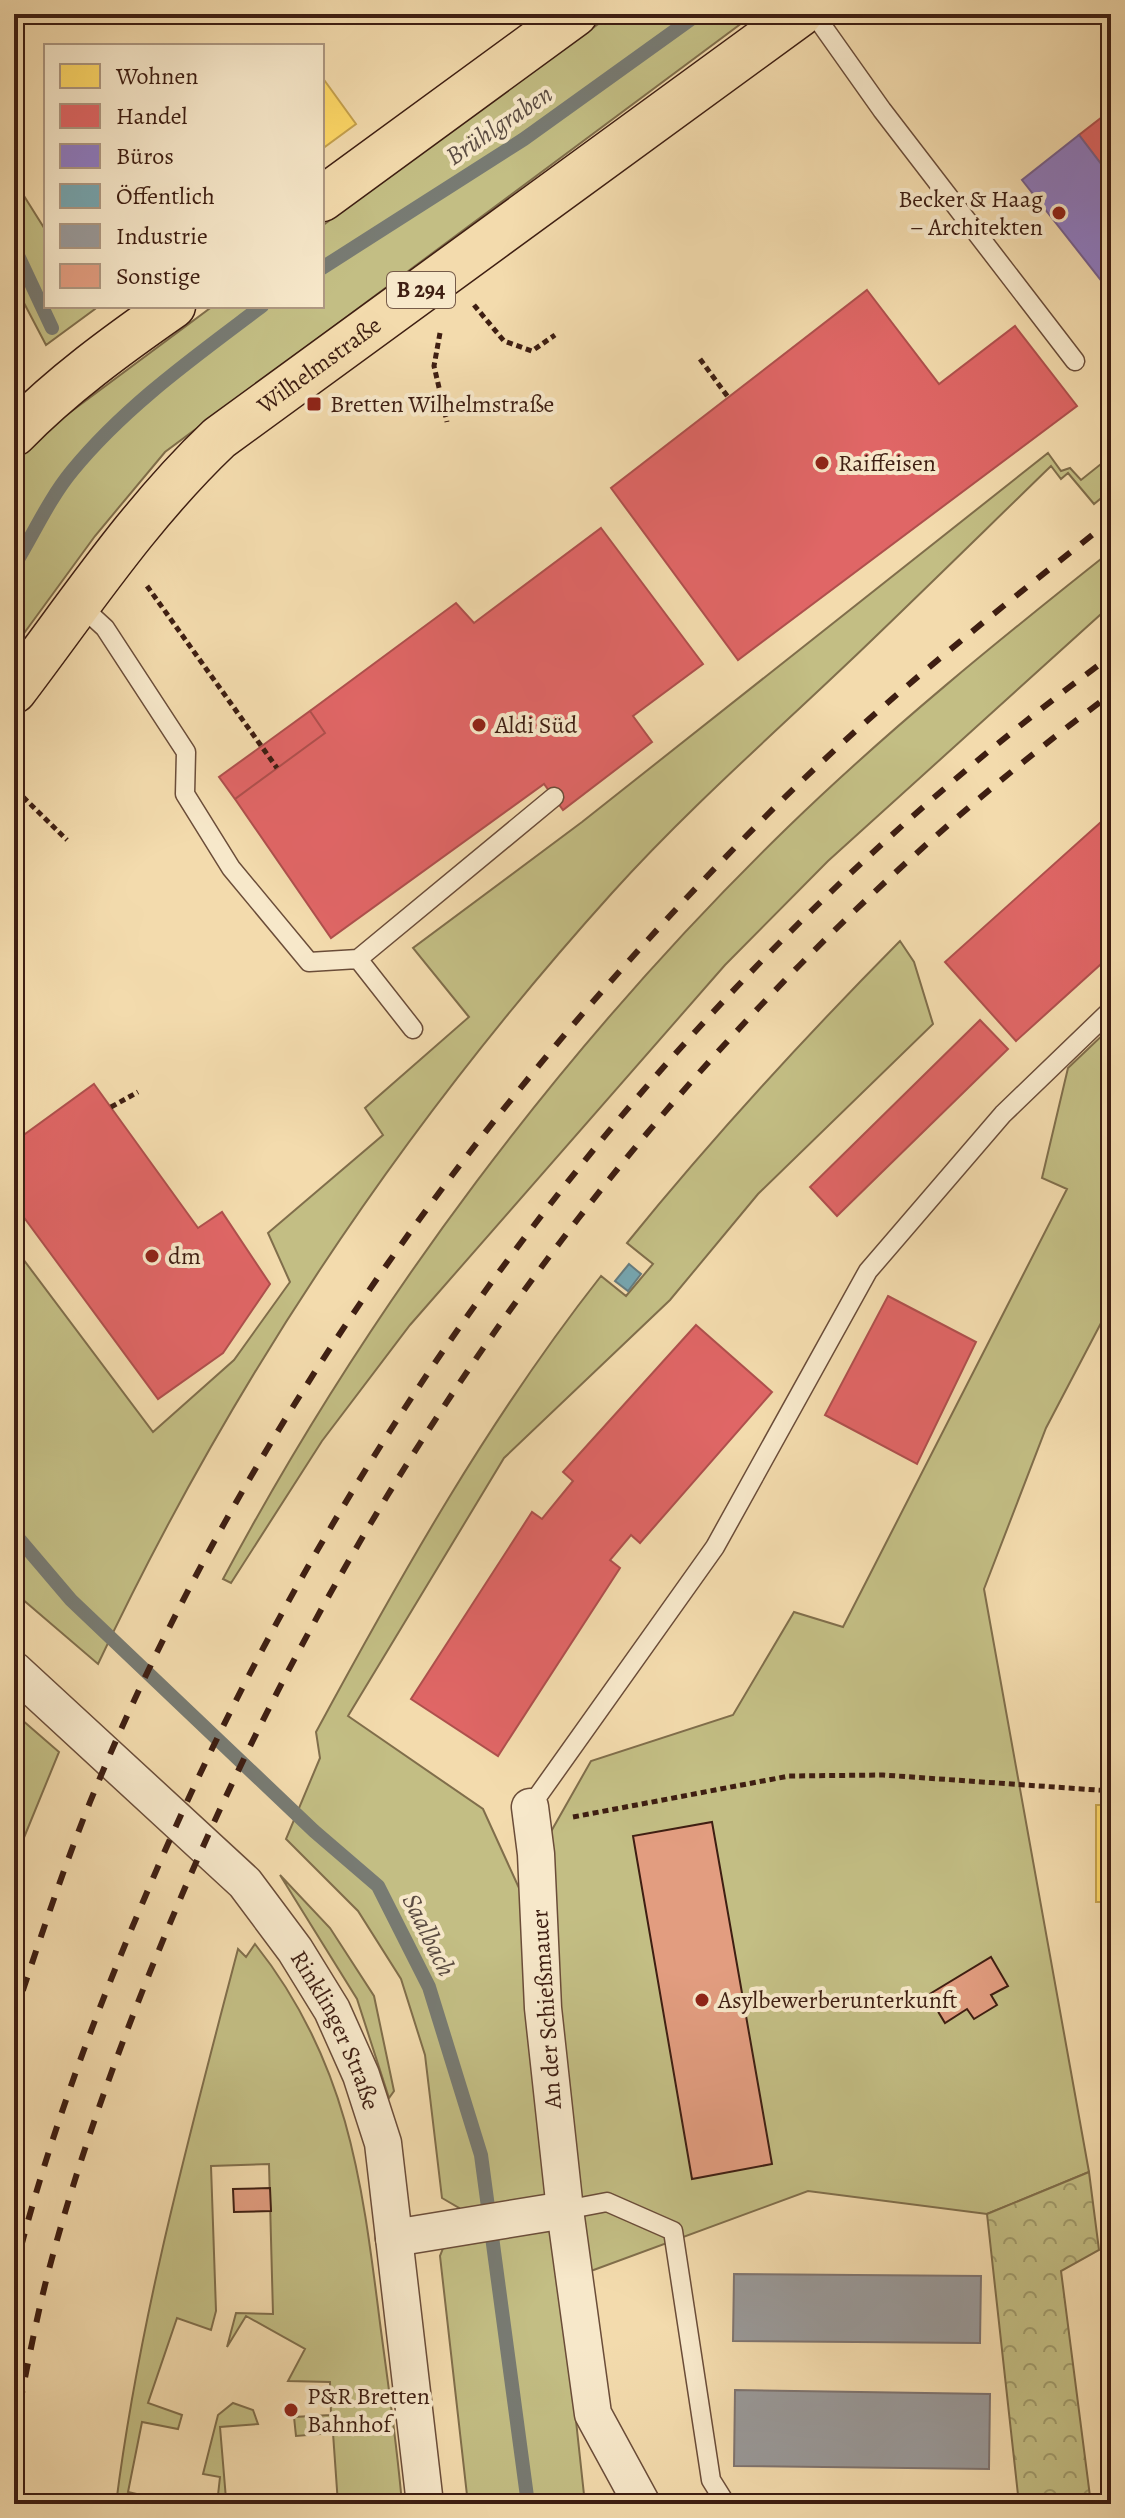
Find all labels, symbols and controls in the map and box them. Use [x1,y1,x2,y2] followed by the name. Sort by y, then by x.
[44,44,324,308] legend
[115,60,198,92] text: Wohnen
[439,76,559,174] water label: Brühlgraben
[116,100,188,132] text: Handel
[116,140,174,172] text: Büros
[116,180,215,212] text: Öffentlich
[898,183,1043,243] place label: Becker & Haag – Architekten
[1050,204,1068,222] marker: Becker & Haag – Architekten
[116,220,208,252] text: Industrie
[116,260,200,292] text: Sonstige
[387,272,455,308] road number: B 294
[250,309,388,422] street label: Wilhelmstraße
[330,388,554,420] place label: Bretten Wilhelmstraße
[305,395,323,413] marker: Bretten Wilhelmstraße
[838,447,936,479] place label: Raiffeisen
[813,454,831,472] marker: Raiffeisen
[494,709,578,741] place label: Aldi Süd
[470,716,488,734] marker: Aldi Süd
[168,1240,201,1272] place label: dm
[143,1247,161,1265] marker: dm
[394,1888,464,1982] water label: Saalbach
[523,1908,569,2111] street label: An der Schießmauer
[283,1944,387,2114] street label: Rinklinger Straße
[717,1984,958,2016] place label: Asylbewerberunterkunft
[693,1991,711,2009] marker: Asylbewerberunterkunft
[307,2380,430,2440] place label: P&R Bretten Bahnhof
[282,2401,300,2419] marker: P&R Bretten Bahnhof

